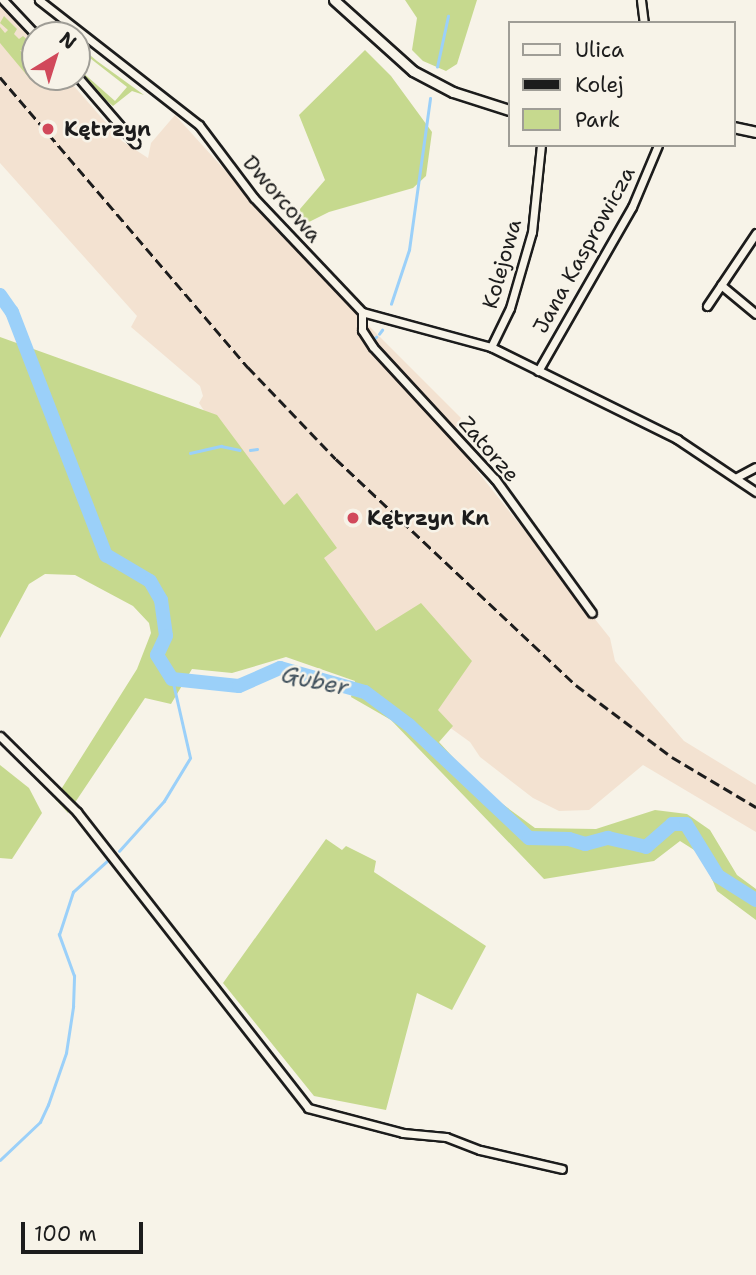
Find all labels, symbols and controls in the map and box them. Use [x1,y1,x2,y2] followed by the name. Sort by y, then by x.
[21,21,91,91] north arrow
[508,21,735,147] legend
[54,26,82,55] text: N
[575,36,624,64] text: Ulica
[575,71,624,99] text: Kolej
[575,106,620,134] text: Park
[64,116,151,142] place label: Kętrzyn
[38,119,58,139] marker: Kętrzyn
[237,150,327,248] street label: Dworcowa
[528,162,640,338] street label: Jana Kasprowicza
[477,216,527,312] street label: Kolejowa
[454,411,524,487] street label: Zatorze
[367,505,489,531] place label: Kętrzyn Kn
[345,510,361,526] marker: Kętrzyn Kn
[279,660,351,702] water label: Guber
[24,1208,147,1252] scale bar
[34,1220,97,1248] text: 100 m

